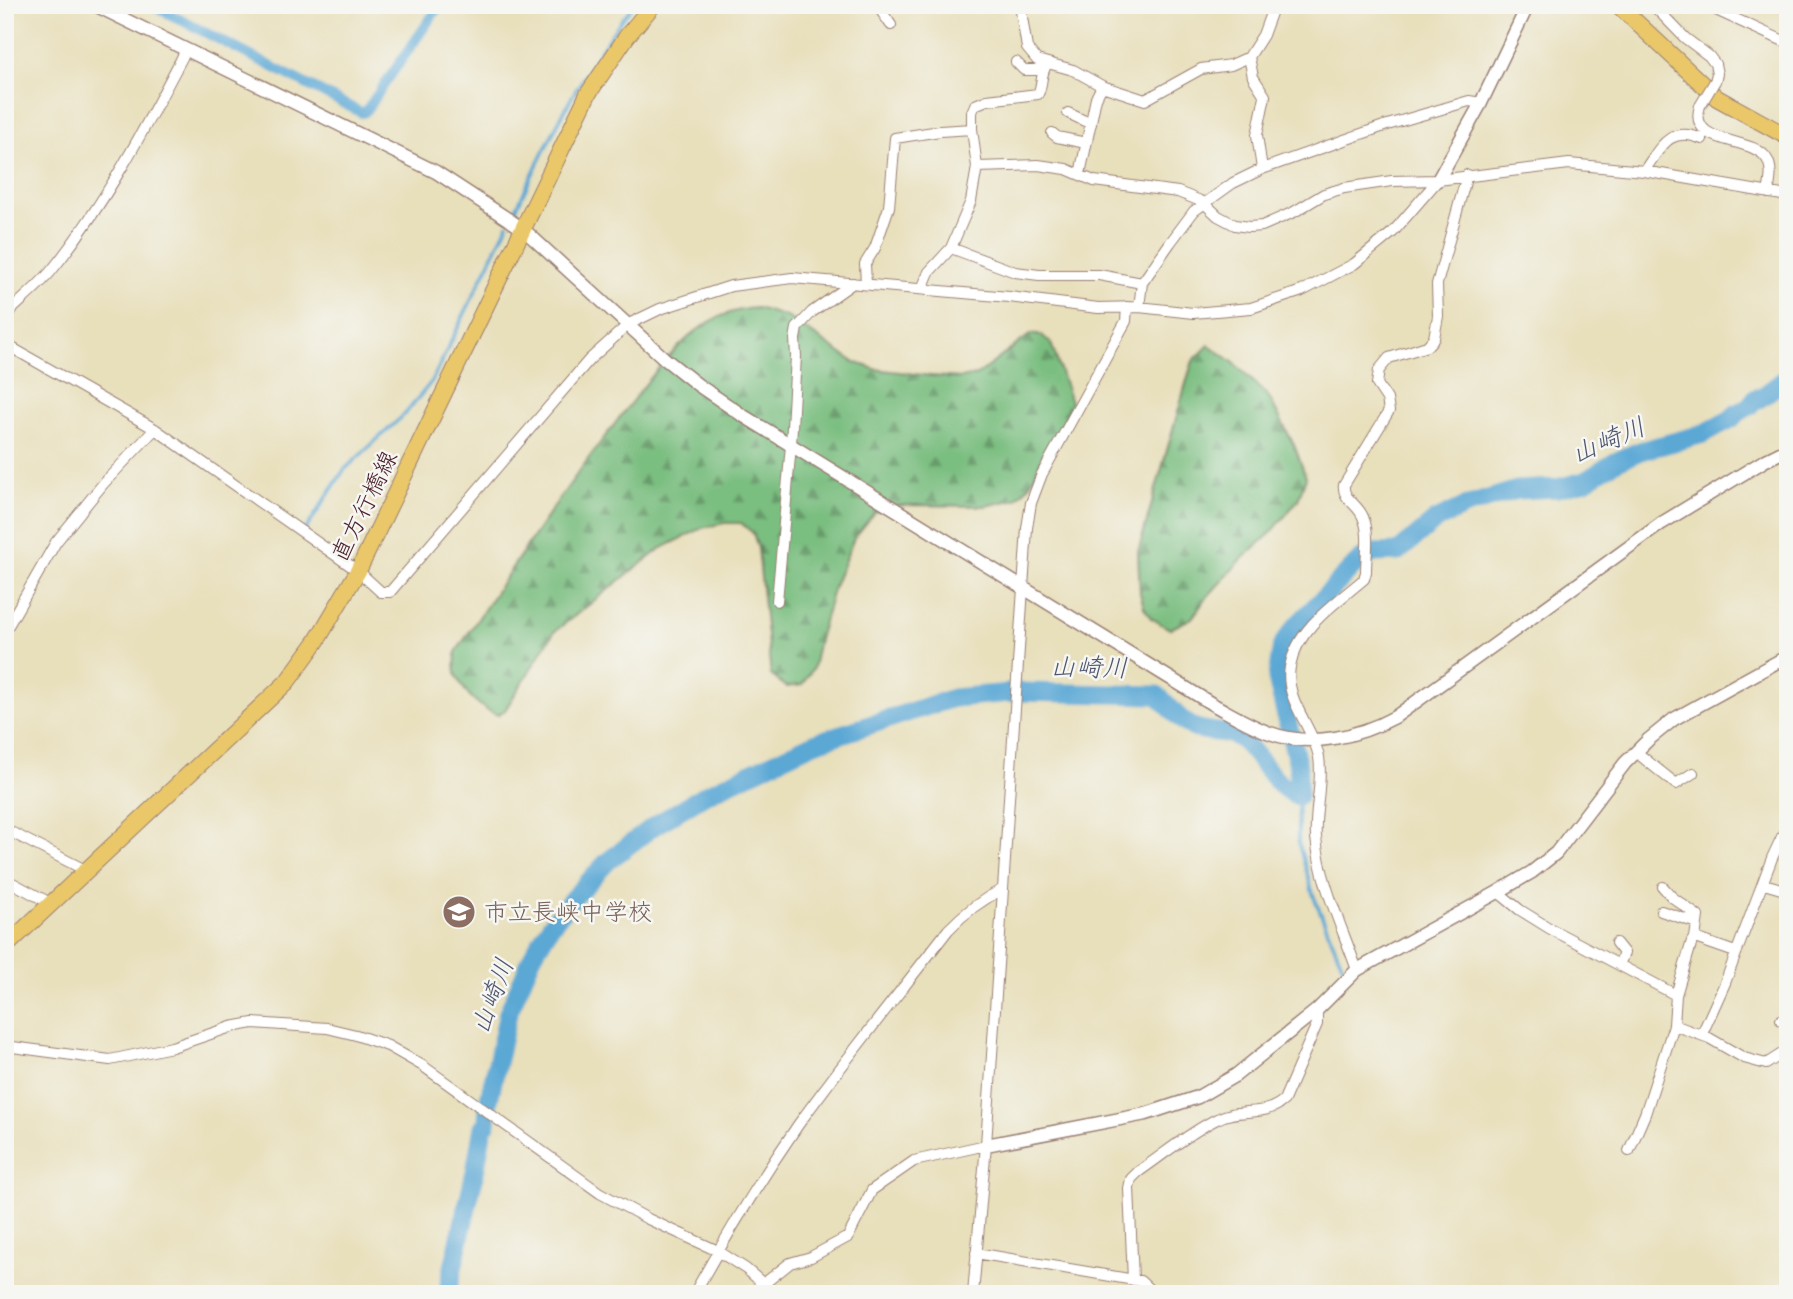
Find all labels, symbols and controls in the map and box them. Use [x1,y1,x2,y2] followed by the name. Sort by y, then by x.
[1564,405,1651,472] water label: 山崎川
[320,443,405,567] street label: 直方行橋線
[1050,645,1128,686] water label: 山崎川
[484,892,652,928] place label: 市立長峡中学校
[440,893,478,931] school or university icon: 市立長峡中学校
[459,952,522,1039] water label: 山崎川

